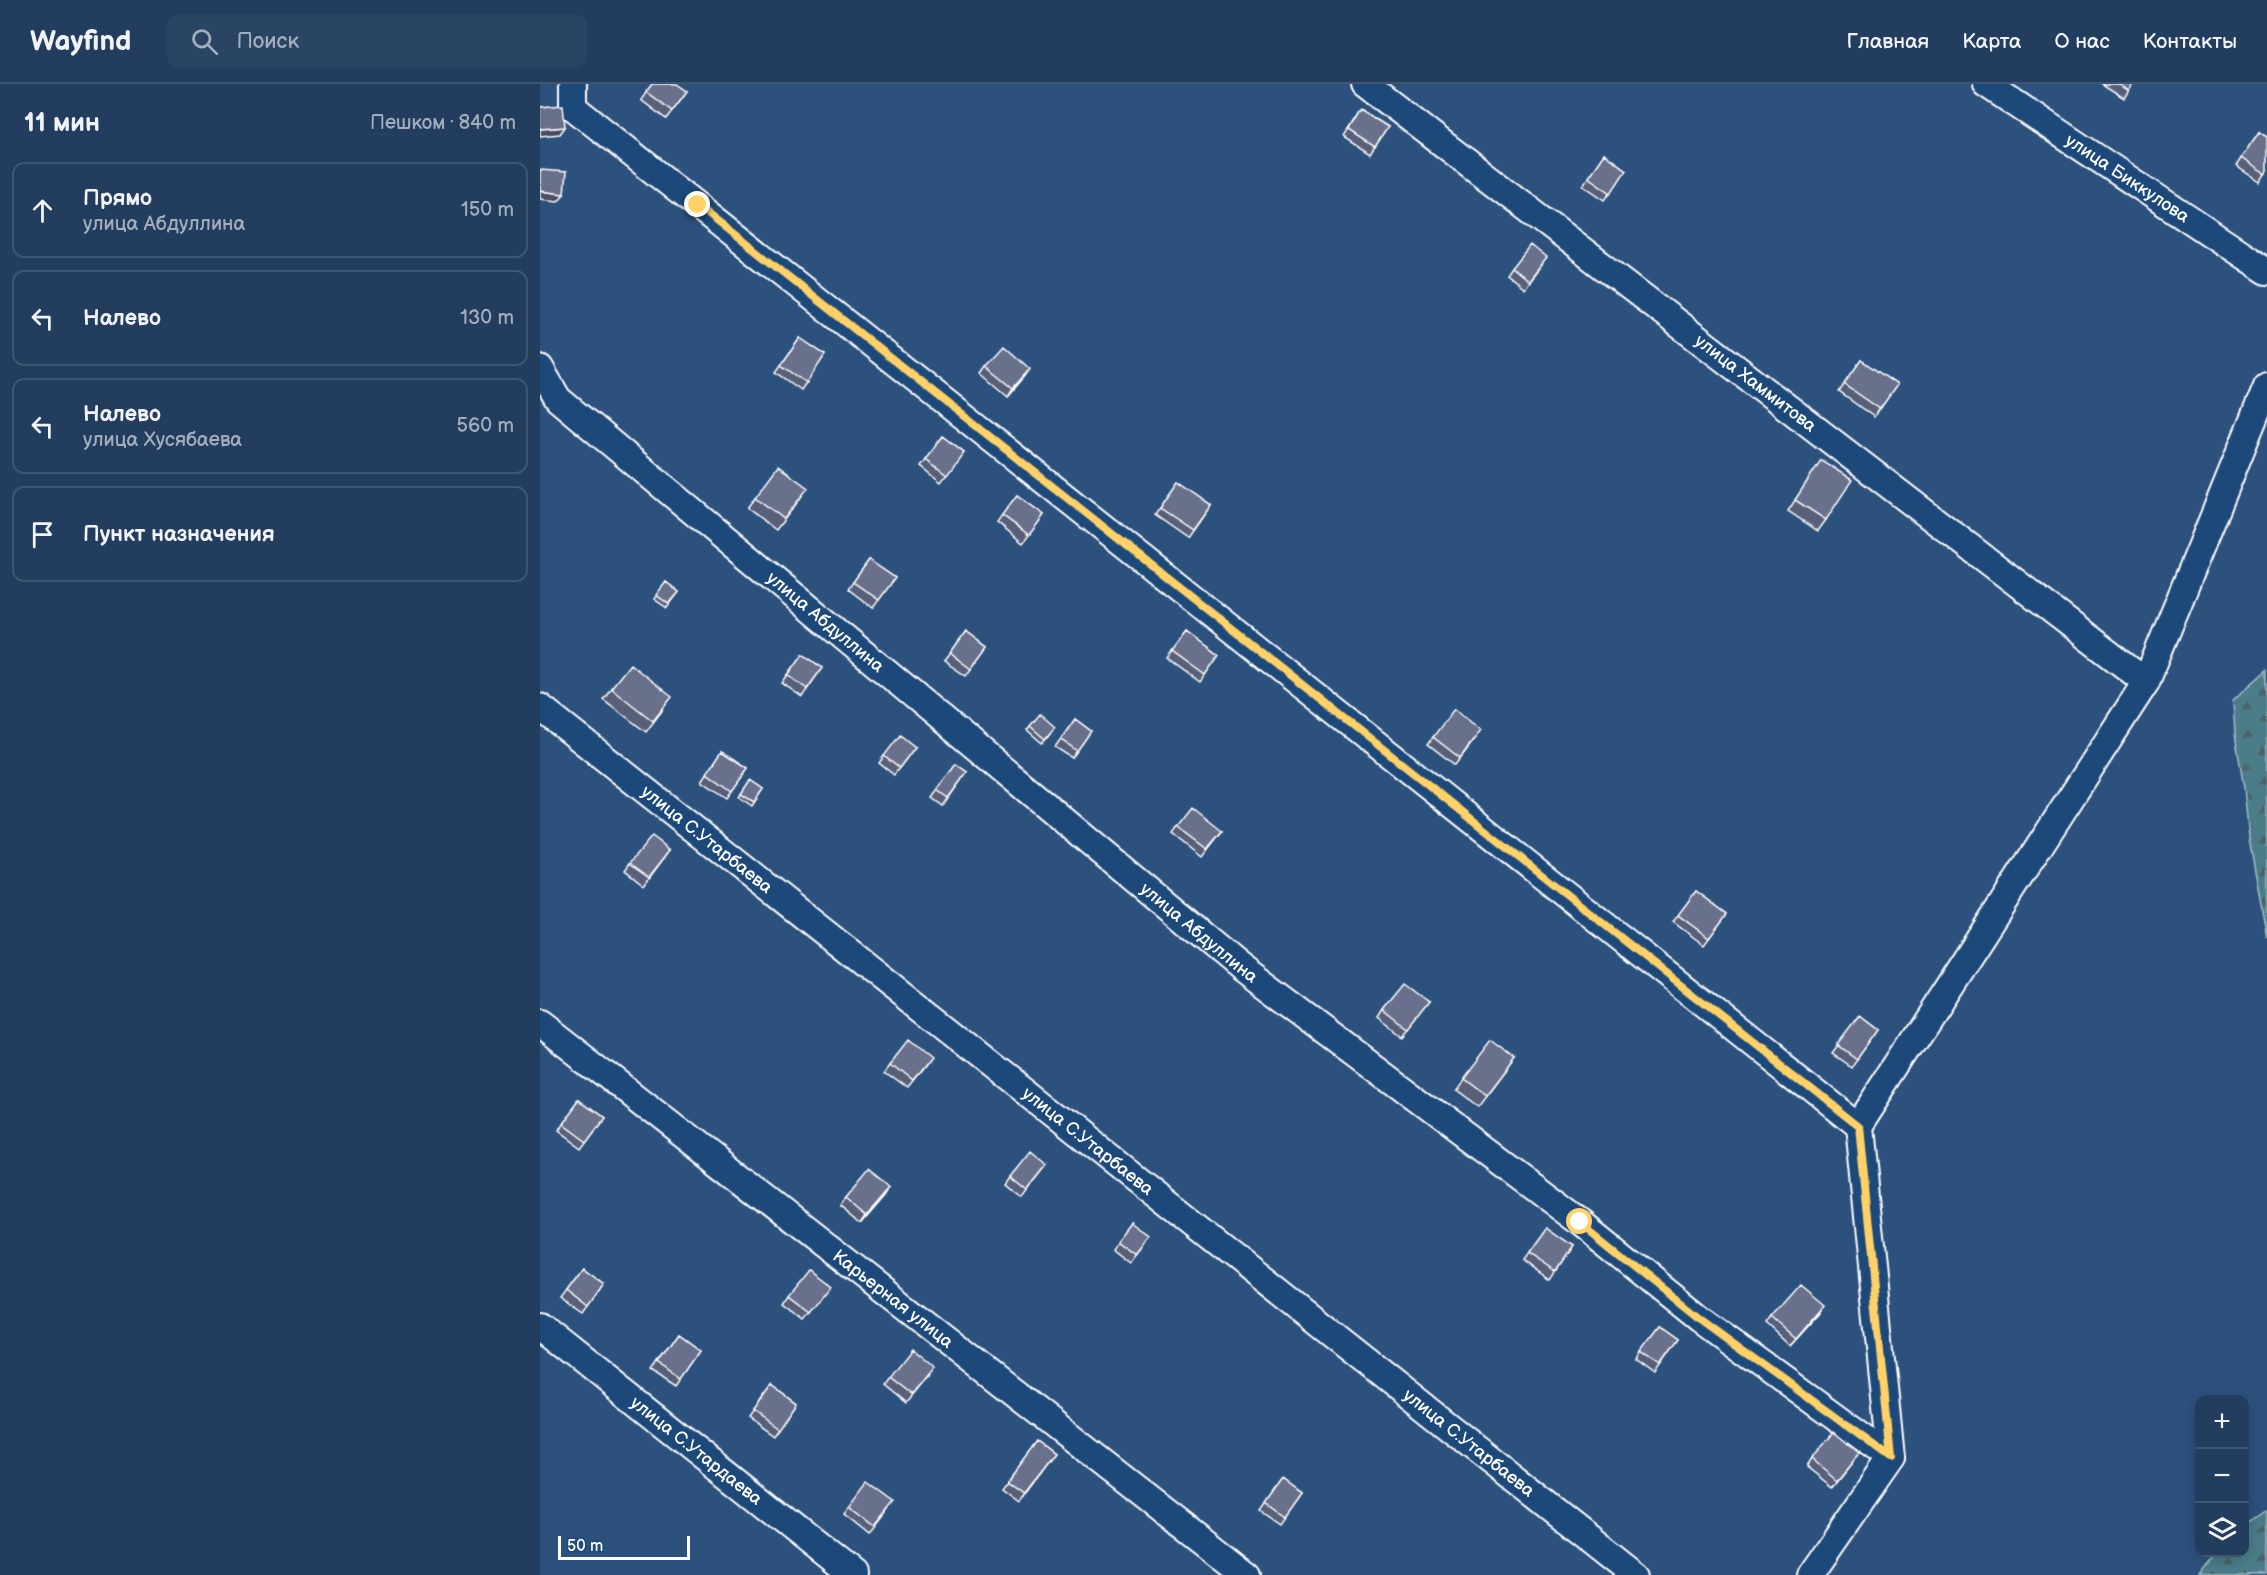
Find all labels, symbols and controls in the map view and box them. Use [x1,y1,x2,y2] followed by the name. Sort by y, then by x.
[167,14,587,68] search box
[30,25,131,58] text: Wayfind
[188,25,221,58] icon: search
[236,28,299,55] text: Поиск
[1846,29,1929,54] text: Главная
[1962,29,2021,54] text: Карта
[2054,29,2110,54] text: О нас
[2143,29,2237,54] text: Контакты
[24,108,100,139] text: 11 мин
[370,111,516,135] text: Пешком · 840 m
[2062,129,2194,227] street label: улица Биккулова
[83,185,152,212] text: Прямо
[684,191,710,217] route end
[26,194,59,227] icon: ahead
[461,198,514,222] text: 150 m
[83,212,245,236] text: улица Абдуллина
[26,302,59,335] icon: left
[83,305,161,332] text: Налево
[460,306,514,330] text: 130 m
[1691,330,1821,437] street label: улица Хаммитова
[83,401,161,428] text: Налево
[26,410,59,443] icon: left
[457,414,514,438] text: 560 m
[83,428,242,452] text: улица Хусябаева
[26,518,59,551] icon: arrive
[83,521,275,548] text: Пункт назначения
[763,567,889,677] street label: улица Абдуллина
[637,781,777,898] street label: улица С.Утарбаева
[1136,878,1262,987] street label: улица Абдуллина
[1018,1083,1158,1200] street label: улица С.Утарбаева
[1566,1208,1592,1234] route start
[829,1245,958,1352] street label: Карьерная улица
[1399,1384,1539,1501] street label: улица С.Утарбаева
[627,1392,767,1509] street label: улица С.Утардаева
[2195,1395,2249,1557] map controls
[2195,1395,2249,1449] button: +
[2195,1449,2249,1503] button: −
[2195,1503,2249,1557] button: layers
[558,1533,690,1560] scale bar
[567,1537,603,1556] text: 50 m

